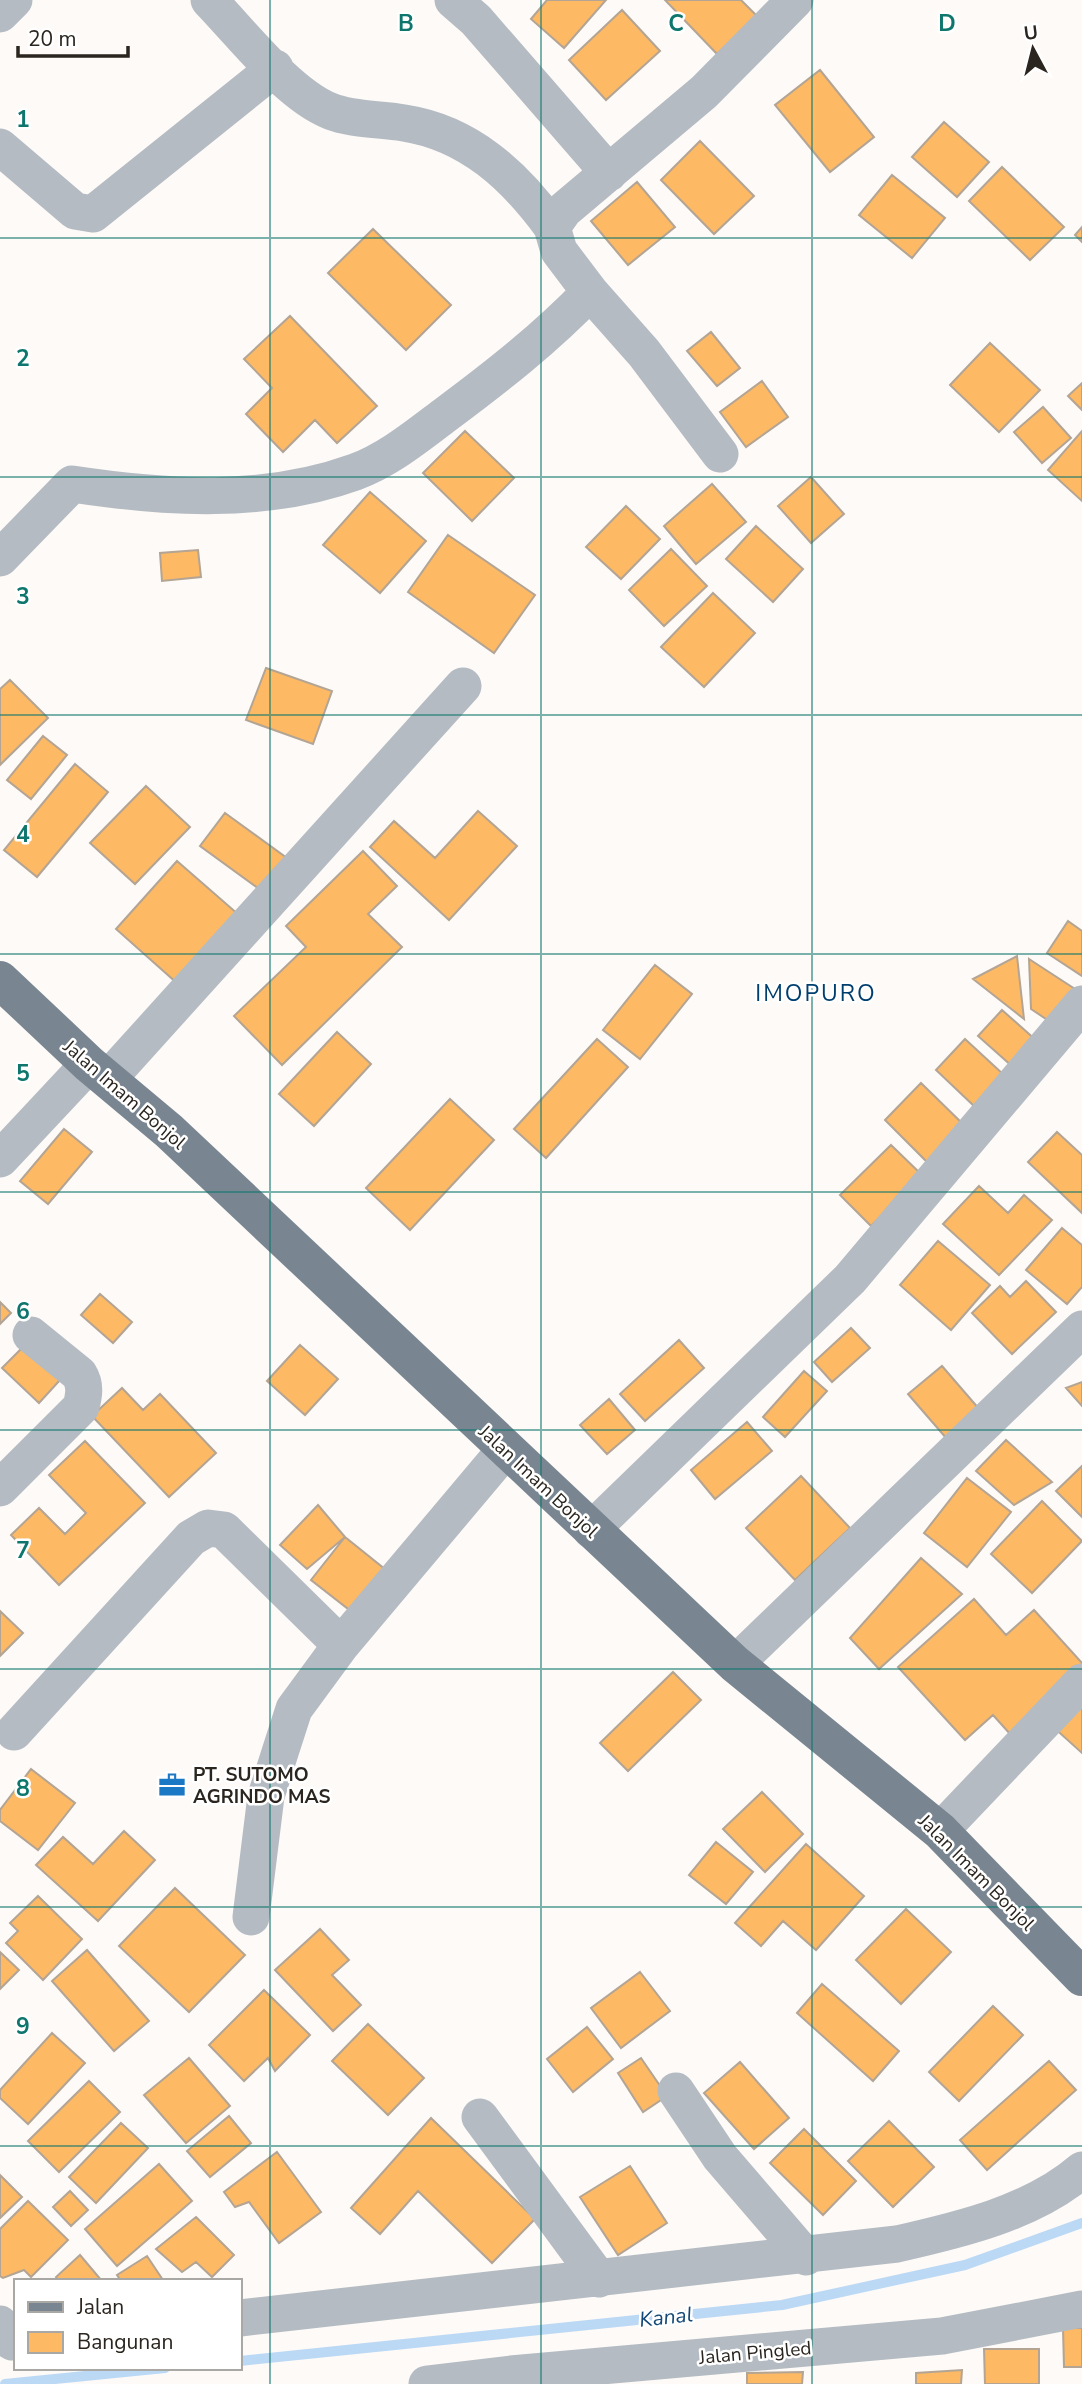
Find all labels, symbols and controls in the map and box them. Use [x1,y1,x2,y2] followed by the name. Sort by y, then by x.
[398,8,414,39] text: B
[668,8,684,39] text: C
[938,8,956,39] text: D
[18,14,128,58] scale bar
[998,14,1068,84] north arrow
[1023,19,1040,47] text: U
[28,25,77,53] text: 20 m
[16,104,30,135] text: 1
[16,343,30,374] text: 2
[16,581,30,612] text: 3
[16,819,30,850] text: 4
[755,978,877,1009] district label: IMOPURO
[57,1034,192,1156] street label: Jalan Imam Bonjol
[16,1058,30,1089] text: 5
[16,1296,30,1327] text: 6
[472,1419,604,1544] street label: Jalan Imam Bonjol
[16,1535,30,1566] text: 7
[193,1762,330,1810] place label: PT. SUTOMO AGRINDO MAS
[157,1770,187,1800] office icon: PT. SUTOMO AGRINDO MAS
[16,1773,30,1804] text: 8
[912,1808,1040,1937] street label: Jalan Imam Bonjol
[16,2011,30,2042] text: 9
[14,2279,242,2370] legend
[76,2293,124,2321] text: Jalan
[638,2300,694,2334] water label: Kanal
[77,2328,173,2356] text: Bangunan
[697,2335,812,2371] street label: Jalan Pingled

